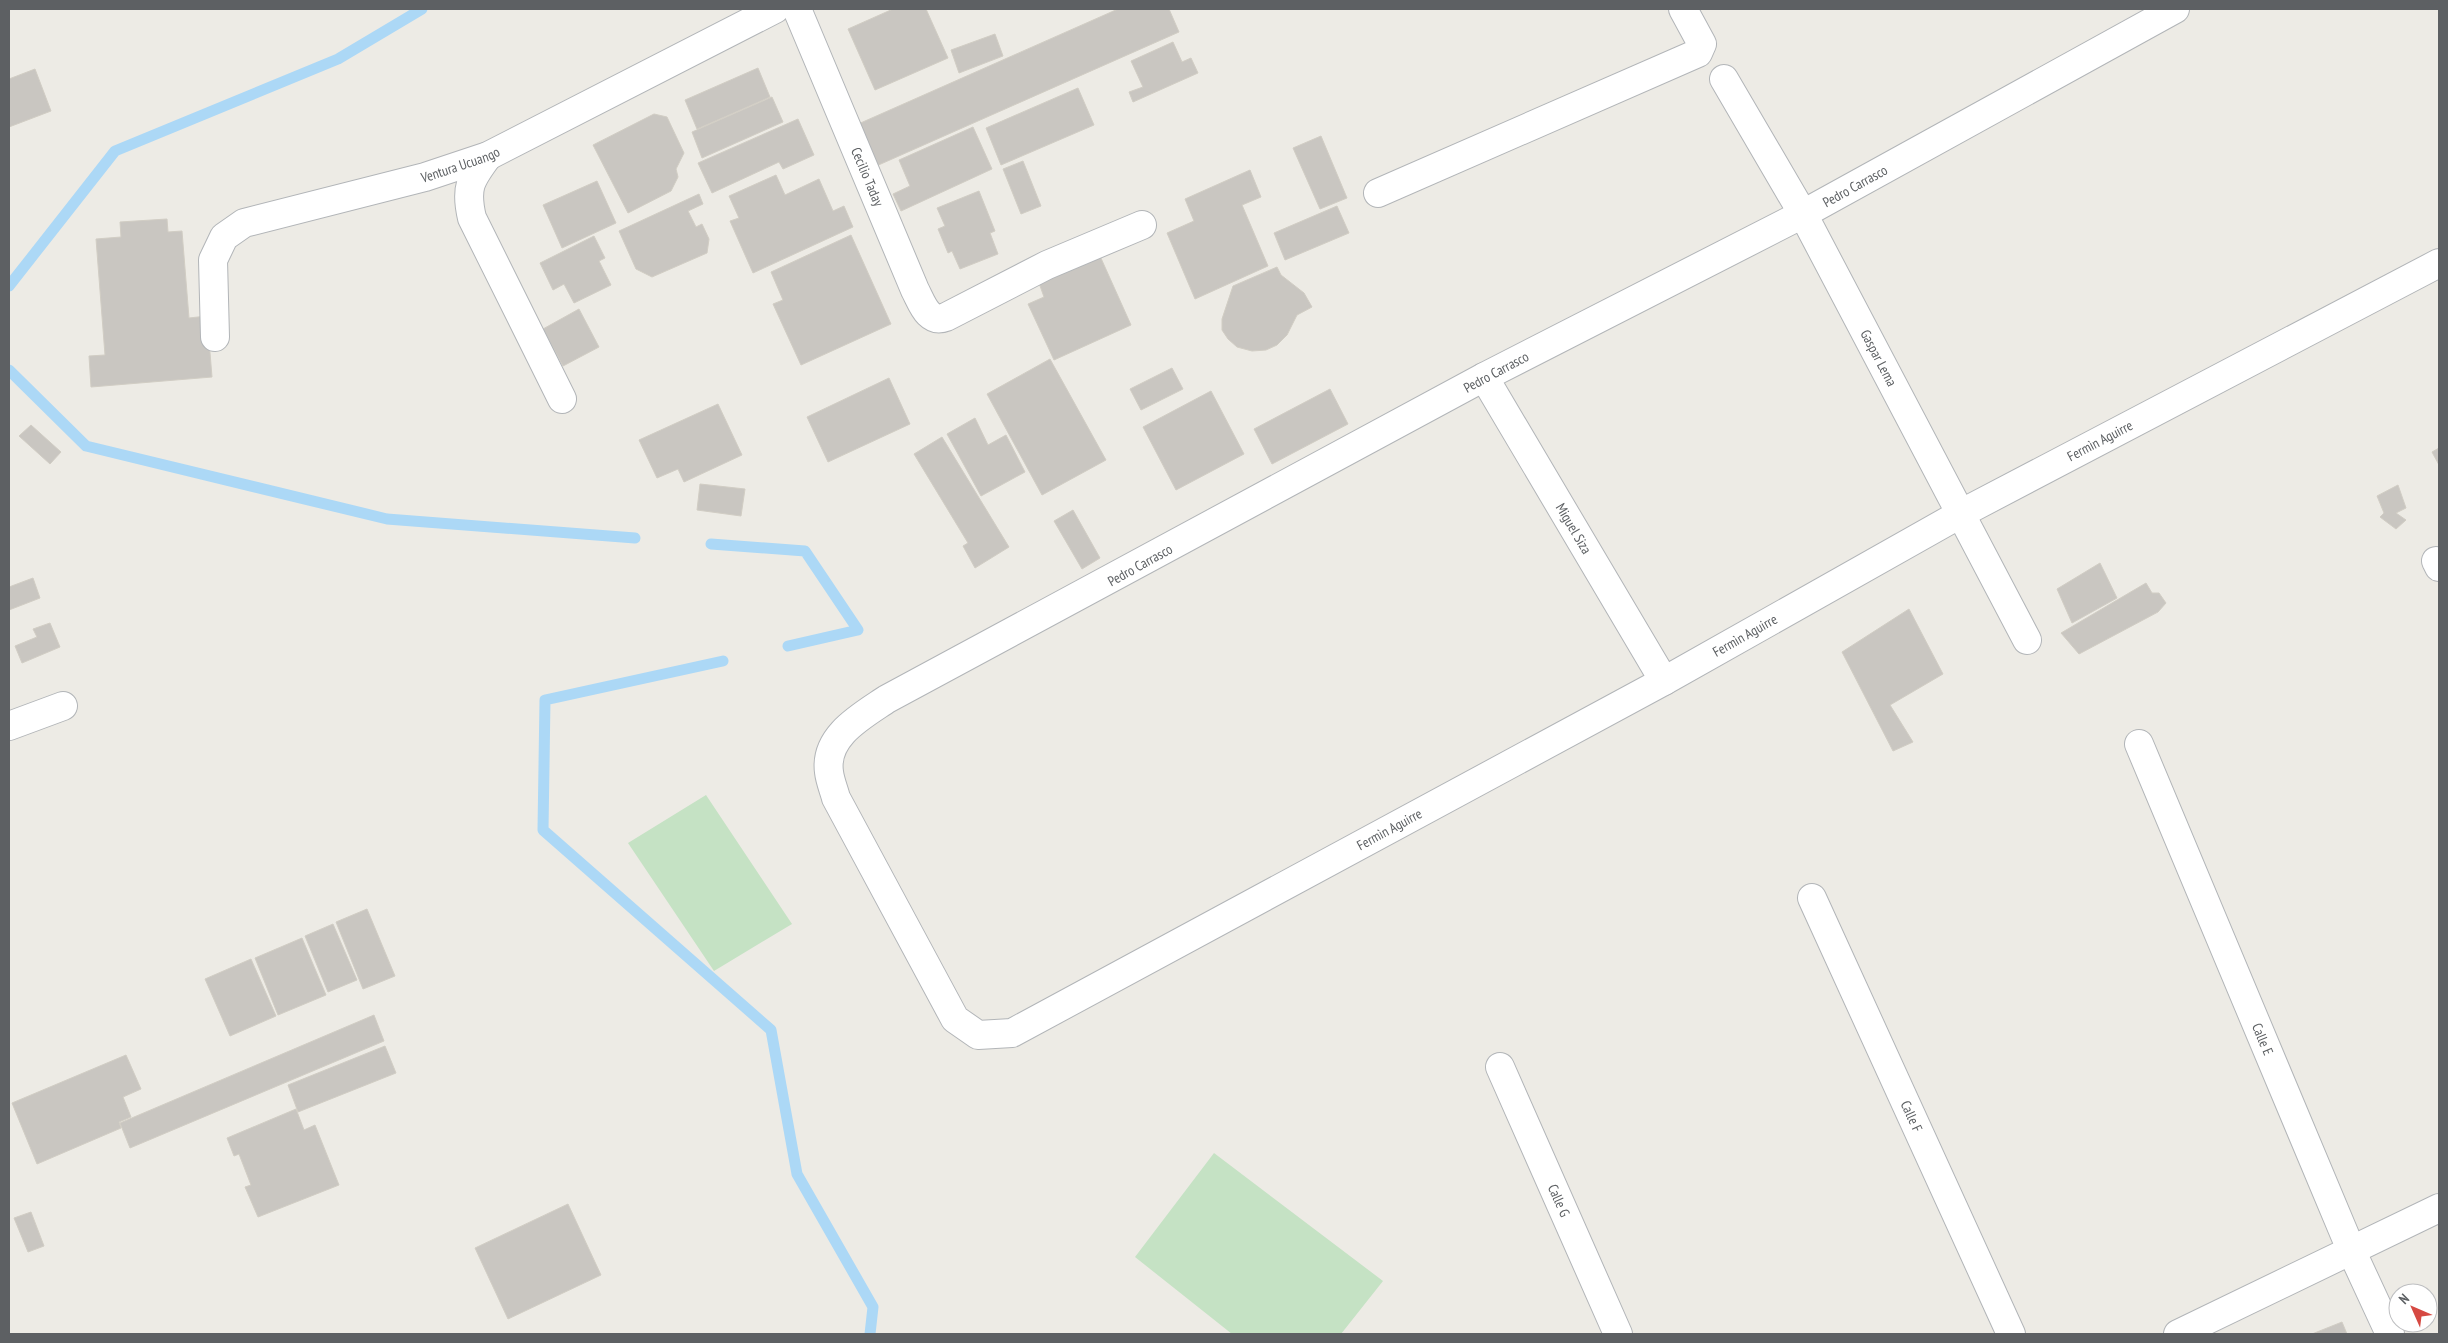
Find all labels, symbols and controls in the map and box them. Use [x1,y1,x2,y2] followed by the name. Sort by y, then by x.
[418,142,503,187] street label: Ventura Ucuango
[847,145,888,210] street label: Cecilio Taday
[1819,161,1891,211] street label: Pedro Carrasco
[1856,327,1901,389] street label: Gaspar Lema
[1460,347,1532,397] street label: Pedro Carrasco
[2064,416,2136,465] street label: Fermìn Aguirre
[1552,500,1596,557] street label: Miguel Siza
[1104,540,1176,590] street label: Pedro Carrasco
[1709,610,1781,661] street label: Fermìn Aguirre
[1354,804,1425,854] street label: Fermìn Aguirre
[2248,1020,2277,1058] street label: Calle E
[1897,1098,1927,1135] street label: Calle F
[1544,1181,1574,1220] street label: Calle G
[2388,1283,2438,1333] north arrow
[2395,1290,2413,1308] text: N

